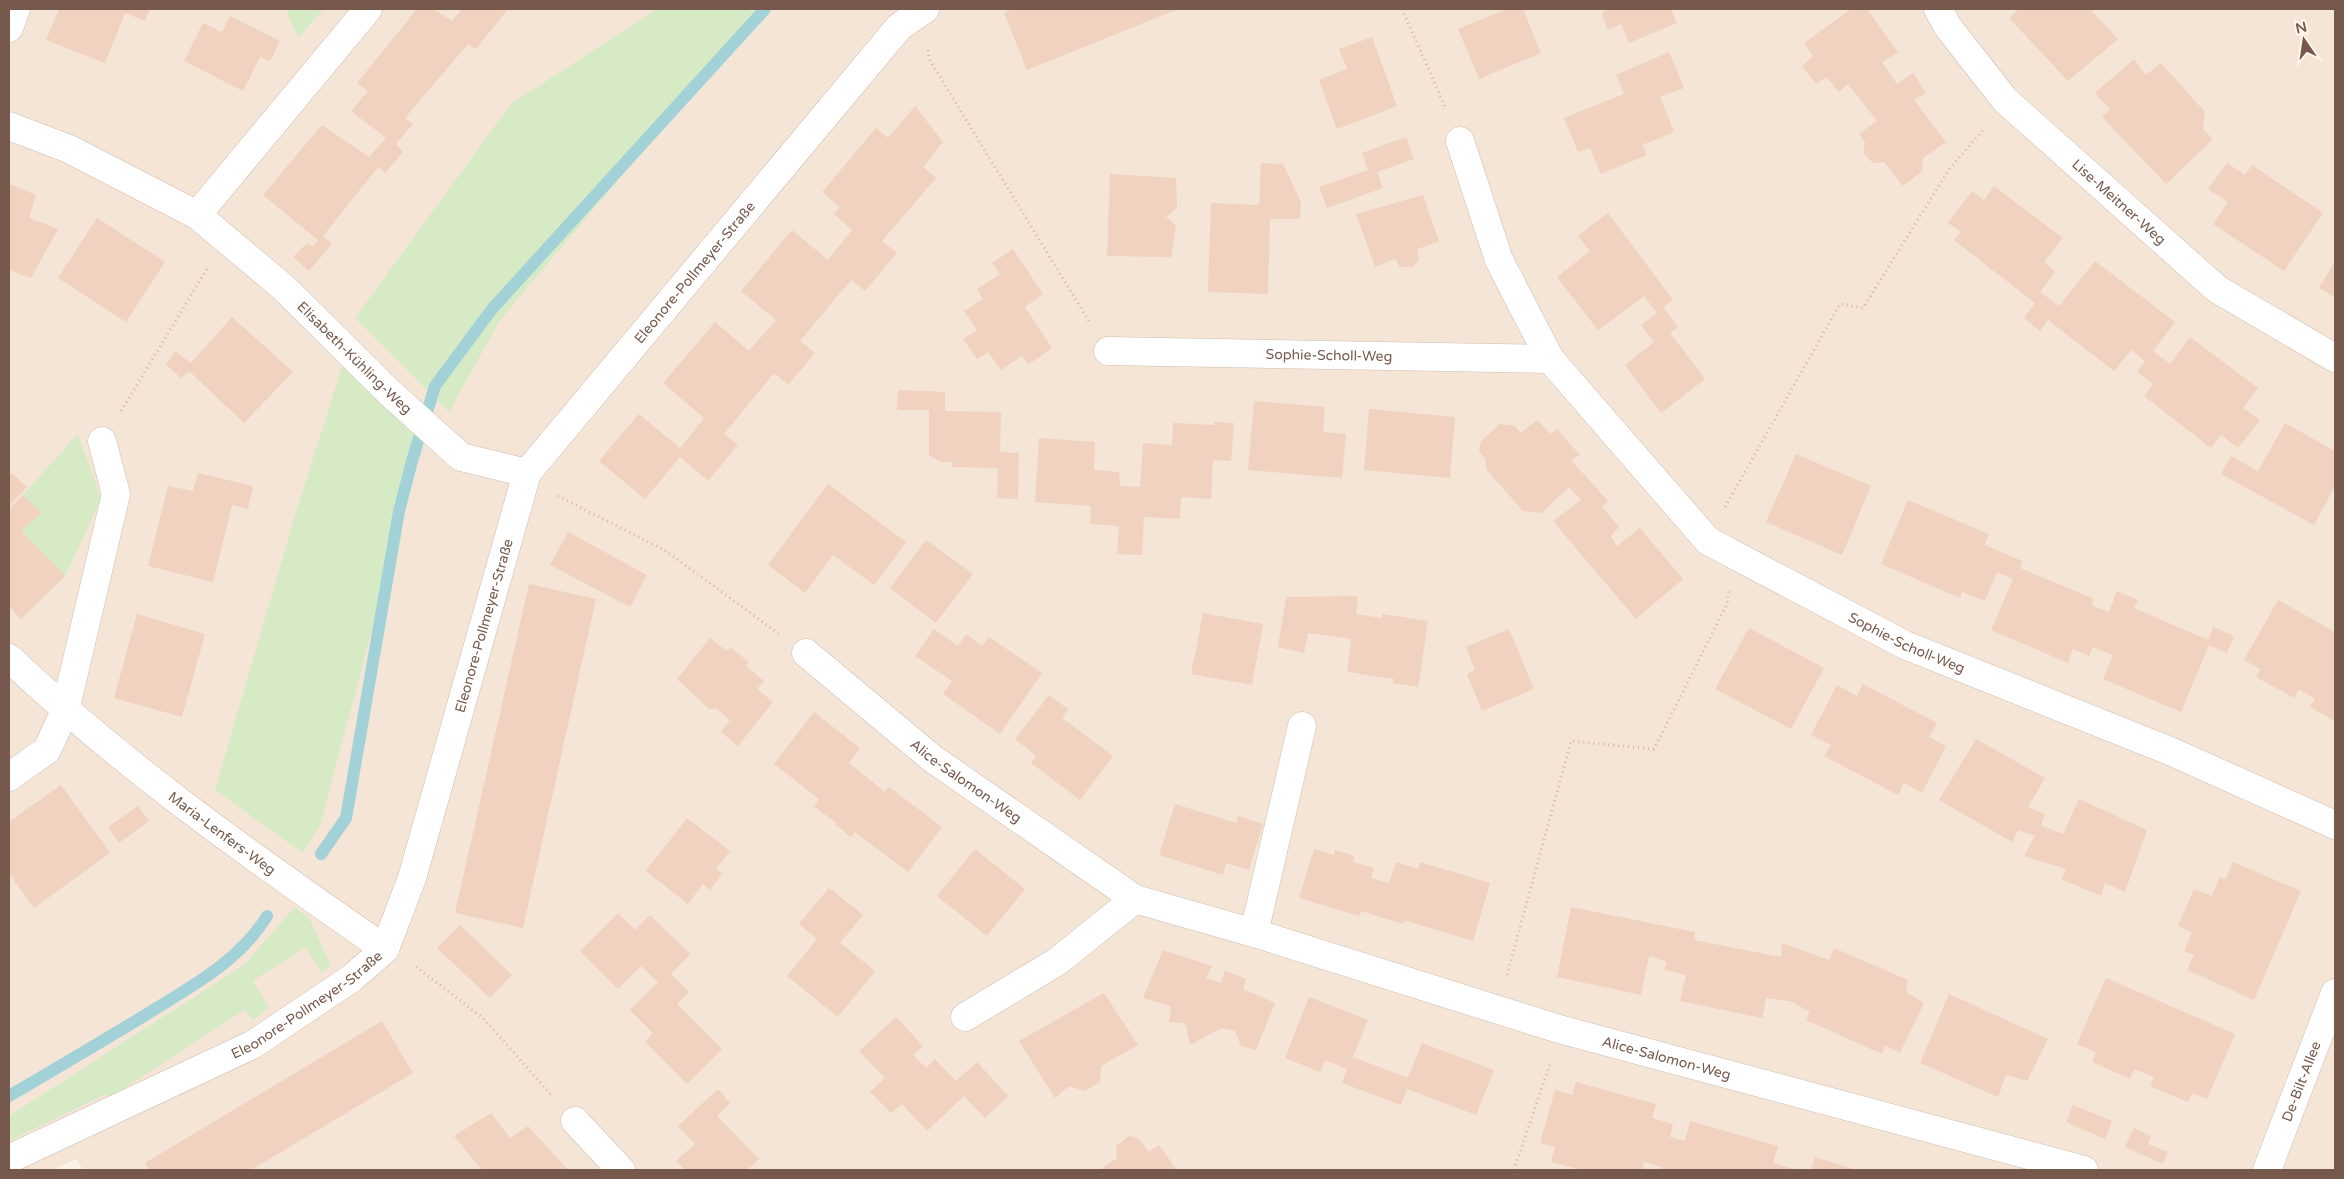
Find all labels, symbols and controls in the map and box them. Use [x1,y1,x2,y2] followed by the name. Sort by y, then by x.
[2279,15,2329,65] north arrow
[2294,18,2309,37] text: N
[2068,156,2169,248] street label: Lise-Meitner-Weg
[631,198,759,347] street label: Eleonore-Pollmeyer-Straße
[293,298,415,418] street label: Elisabeth-Kühling-Weg
[1265,346,1392,365] street label: Sophie-Scholl-Weg
[451,537,517,715] street label: Eleonore-Pollmeyer-Straße
[1845,609,1967,677] street label: Sophie-Scholl-Weg
[907,736,1025,827] street label: Alice-Salomon-Weg
[165,788,279,879] street label: Maria-Lenfers-Weg
[228,947,386,1063] street label: Eleonore-Pollmeyer-Straße
[1600,1033,1733,1084] street label: Alice-Salomon-Weg
[2278,1039,2325,1124] street label: De-Bilt-Allee

